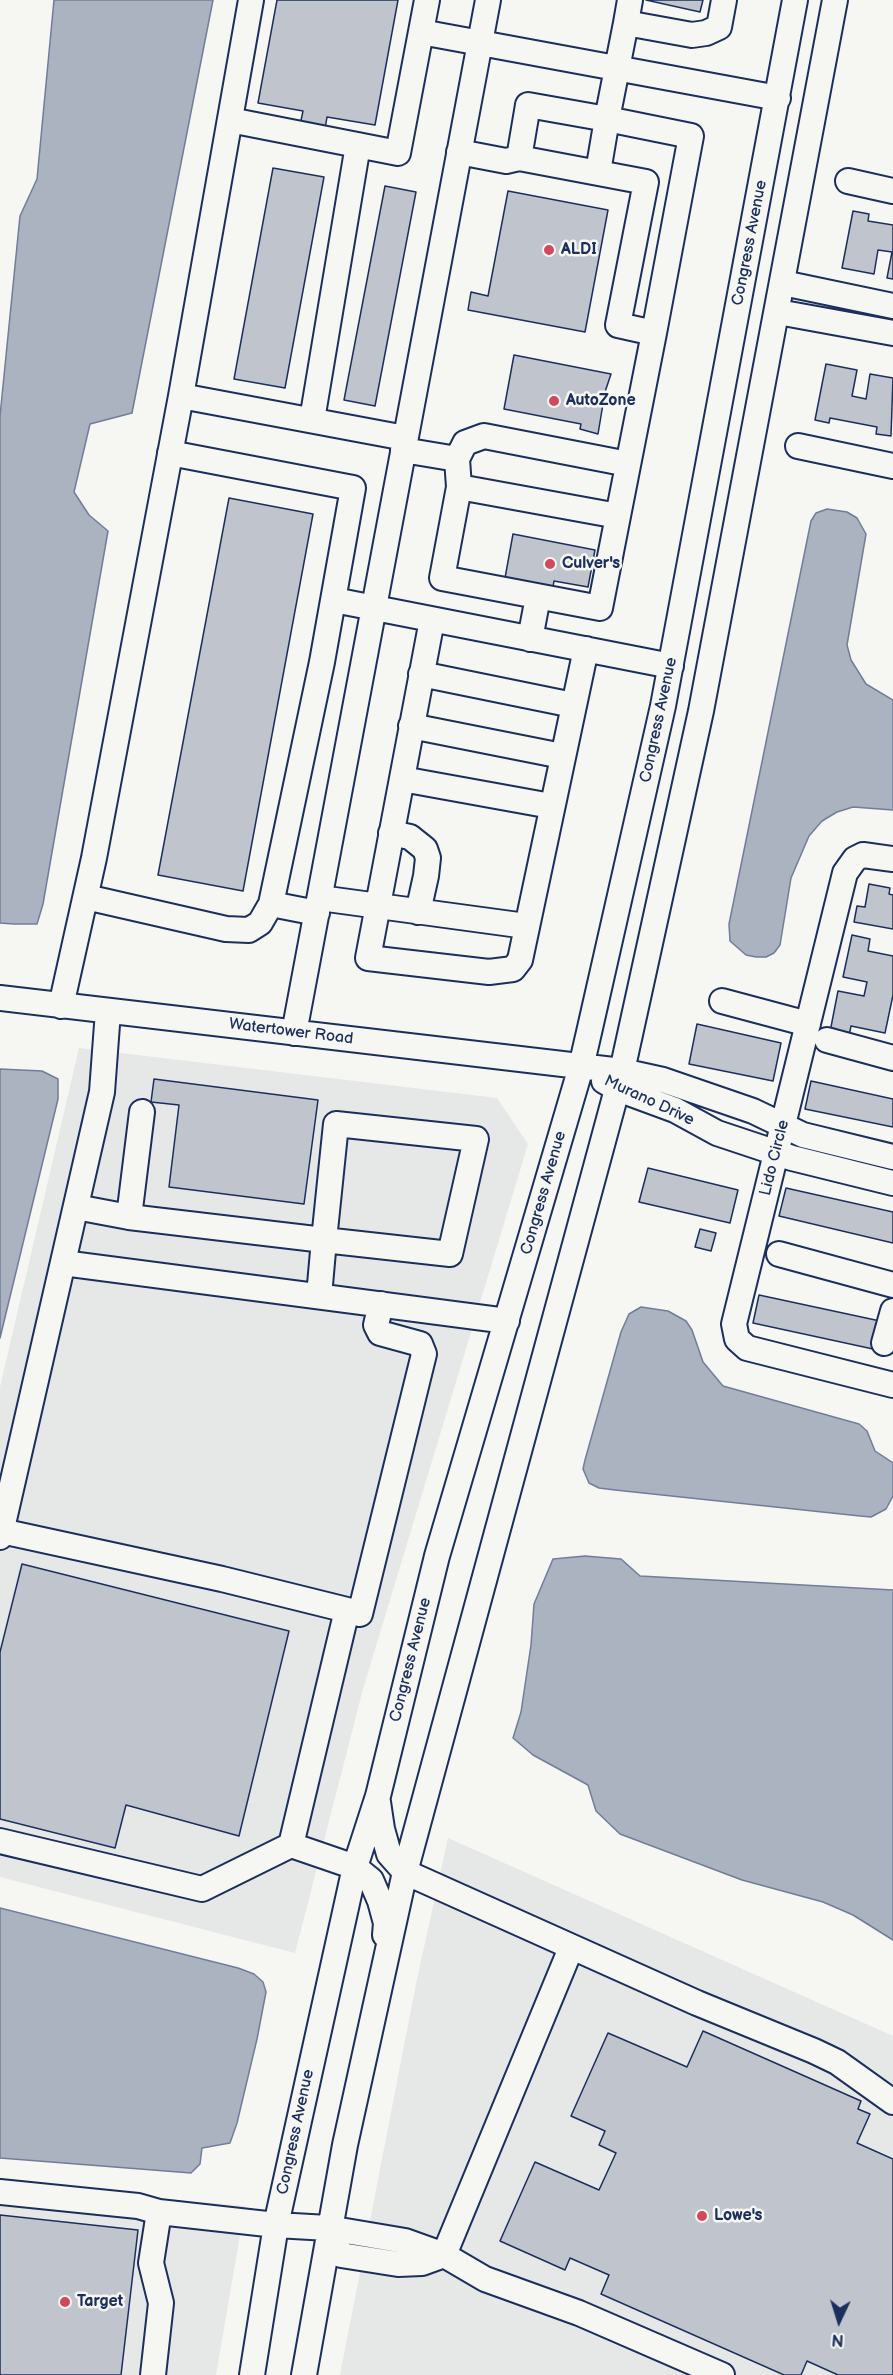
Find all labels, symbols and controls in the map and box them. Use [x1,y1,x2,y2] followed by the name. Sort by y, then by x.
[728,179,772,307] street label: Congress Avenue
[561,240,597,260] place label: ALDI
[542,243,556,257] marker: ALDI
[566,391,636,411] place label: AutoZone
[547,394,561,408] marker: AutoZone
[562,554,620,574] place label: Culver's
[543,557,557,571] marker: Culver's
[636,656,682,784] street label: Congress Avenue
[228,1015,354,1049] street label: Watertower Road
[601,1072,697,1130] street label: Murano Drive
[756,1118,794,1198] street label: Lido Circle
[517,1129,571,1257] street label: Congress Avenue
[386,1596,436,1724] street label: Congress Avenue
[273,2068,319,2196] street label: Congress Avenue
[714,2206,762,2226] place label: Lowe's
[695,2209,709,2223] marker: Lowe's
[809,2291,869,2351] north arrow
[77,2292,123,2312] place label: Target
[58,2295,72,2309] marker: Target
[831,2330,844,2349] text: N

